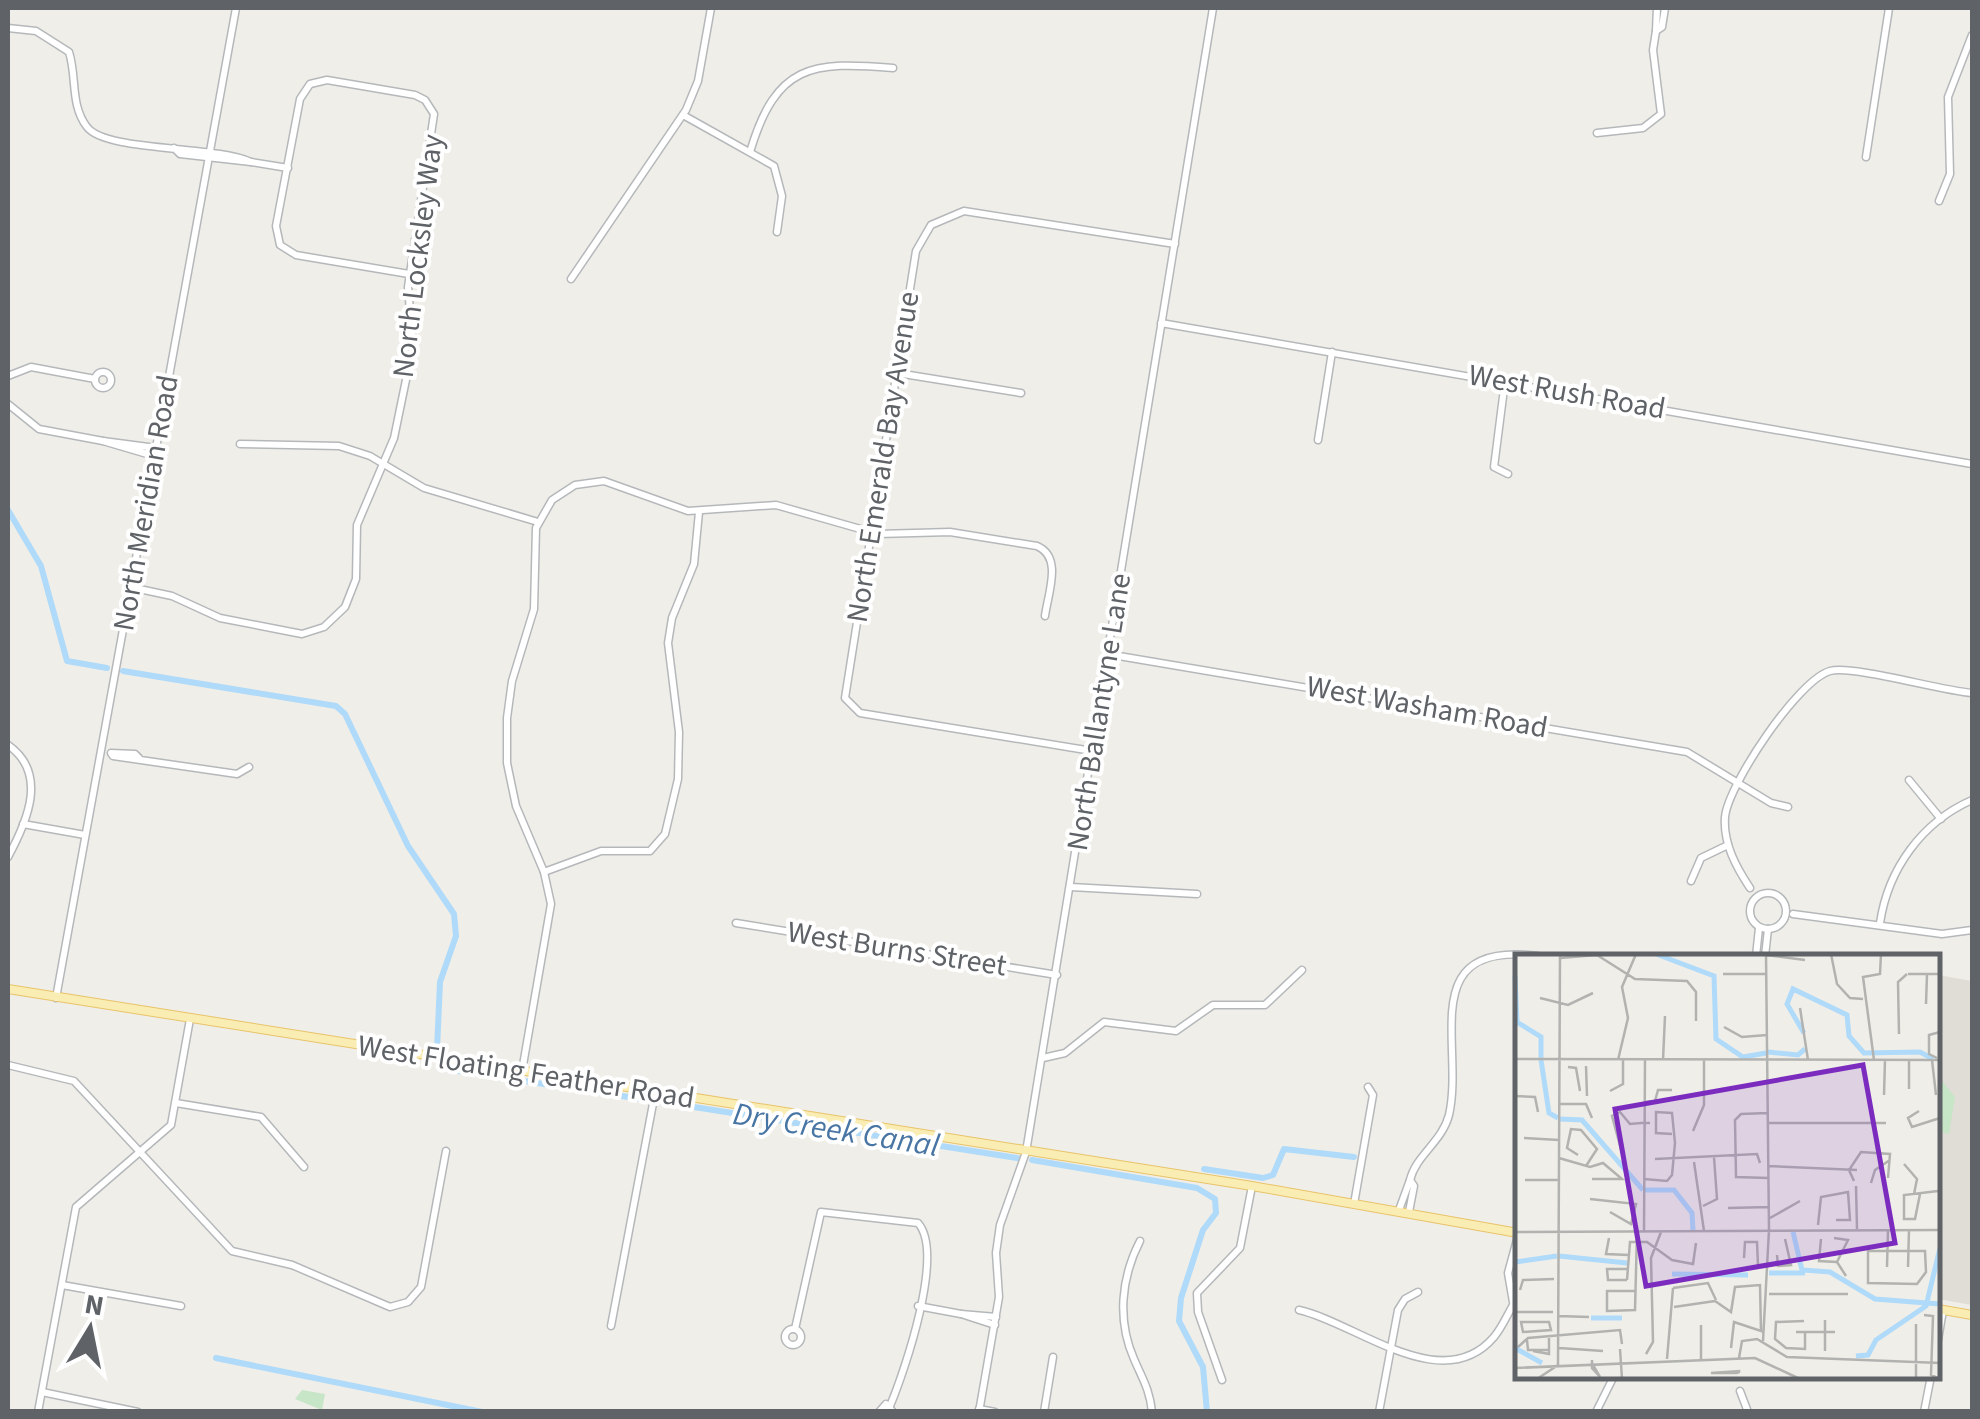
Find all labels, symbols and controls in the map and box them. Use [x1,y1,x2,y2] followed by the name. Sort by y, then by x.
[382,132,454,380] street label: North Locksley Way
[836,288,930,626] street label: North Emerald Bay Avenue
[1465,354,1669,430] street label: West Rush Road
[102,372,190,634] street label: North Meridian Road
[1056,570,1142,854] street label: North Ballantyne Lane
[1303,665,1551,749] street label: West Washam Road
[784,910,1010,988] street label: West Burns Street
[1515,954,1940,1379] inset map
[355,1024,697,1120] street label: West Floating Feather Road
[730,1091,942,1169] water label: Dry Creek Canal
[40,1279,140,1379] north arrow
[82,1284,107,1327] text: N

